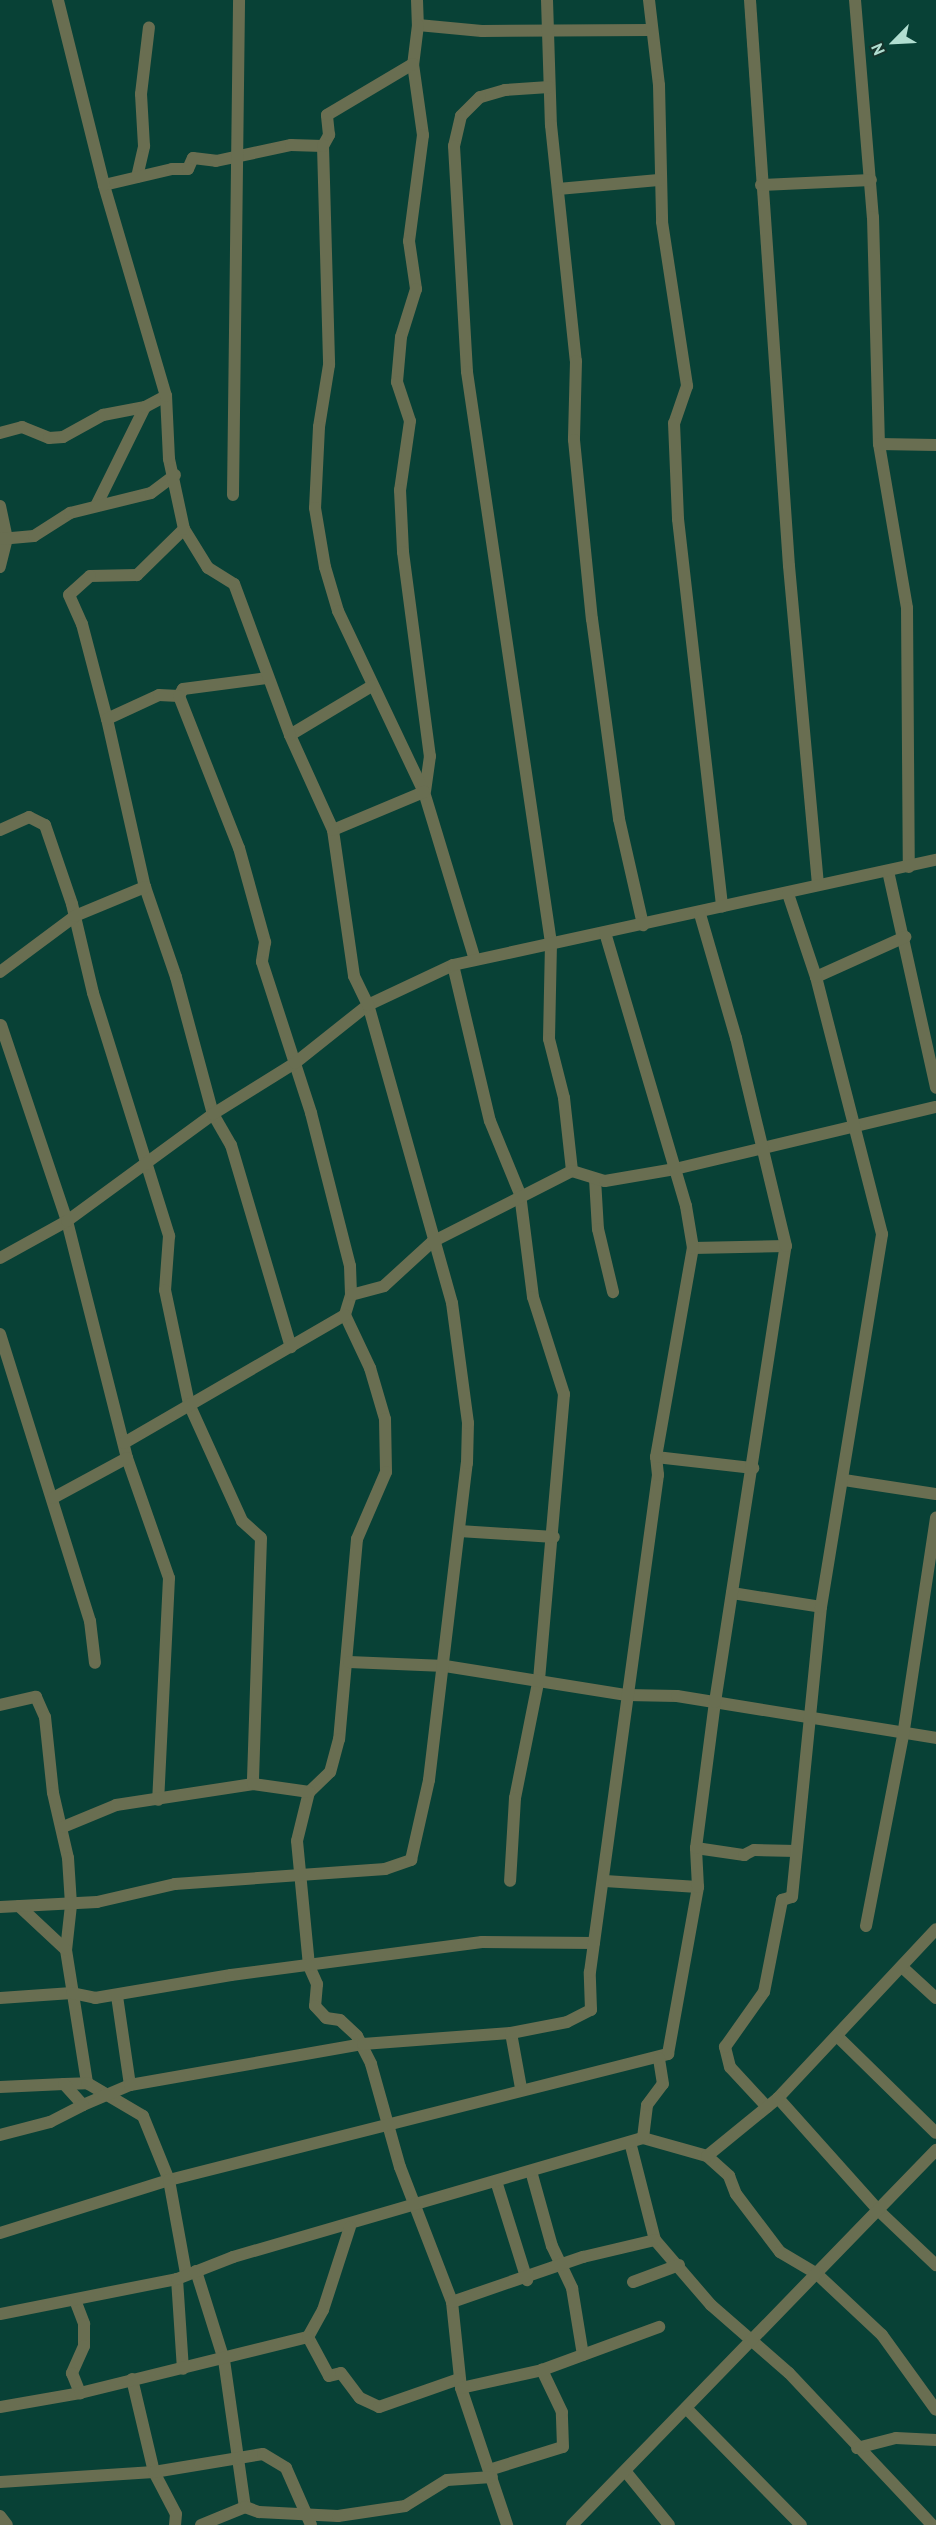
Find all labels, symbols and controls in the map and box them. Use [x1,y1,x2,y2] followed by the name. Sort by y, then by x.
[864,12,924,72] north arrow
[866,40,889,58] text: N

